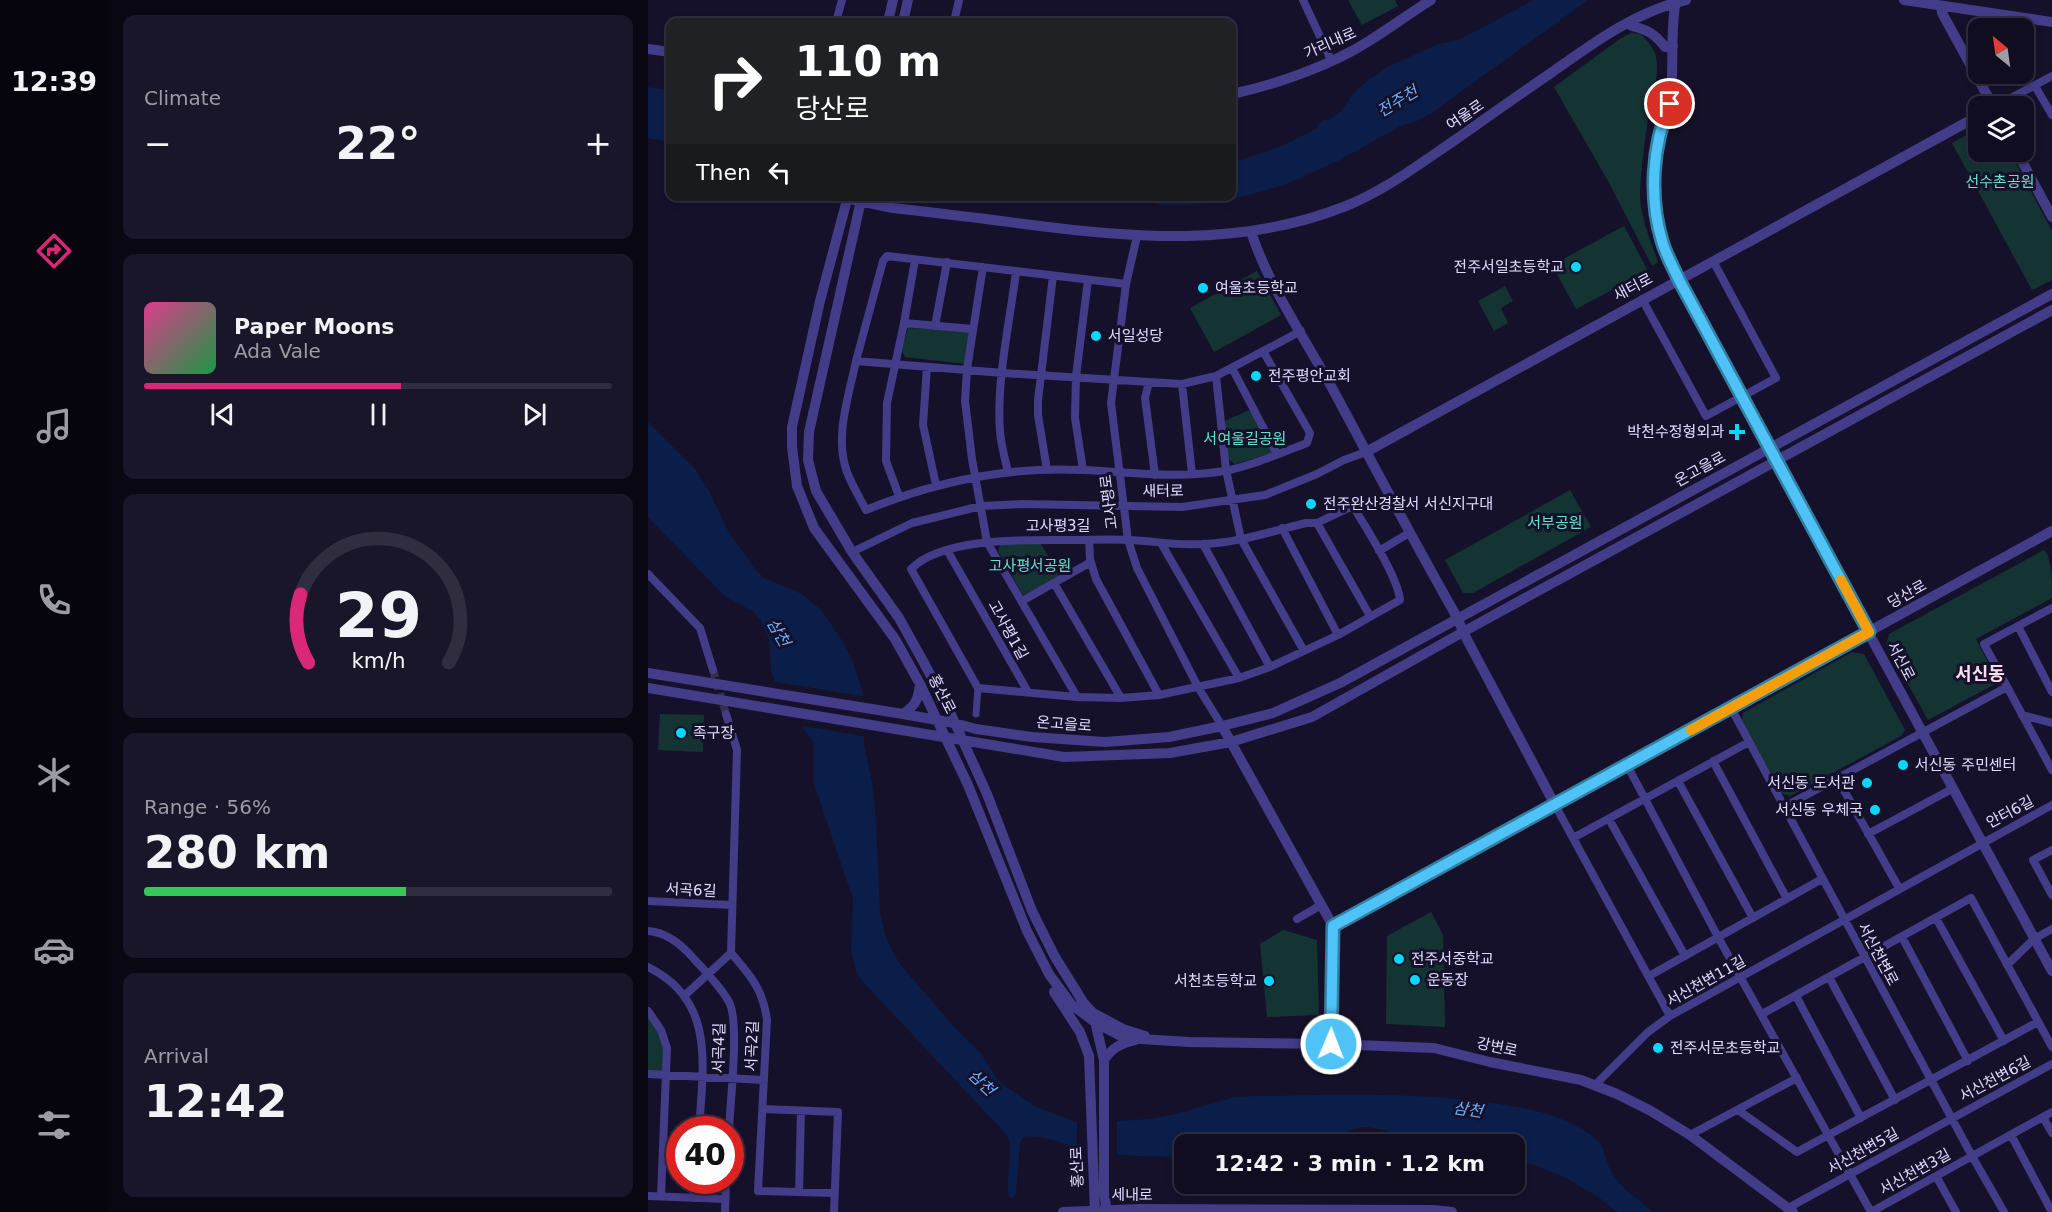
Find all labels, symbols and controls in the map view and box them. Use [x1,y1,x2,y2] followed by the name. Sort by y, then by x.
[1968,18,2034,84] north arrow
[1968,18,2034,162] map controls
[1301,24,1359,62] street label: 가리내로
[795,37,941,86] text: 110 m
[696,42,774,120] icon: right
[11,66,97,97] text: 12:39
[1644,78,1695,129] pin
[1373,81,1423,121] water label: 전주천
[144,86,221,110] text: Climate
[1653,87,1686,120] icon: arrive
[795,93,870,124] text: 당산로
[1443,96,1487,134] street label: 여울로
[1968,96,2034,162] button: layers
[335,117,421,170] text: 22°
[144,124,172,163] text: −
[584,124,612,163] text: +
[763,156,796,189] icon: left
[696,160,751,185] text: Then
[1965,173,2035,191] park label: 선수촌공원
[33,230,75,272] icon: directions
[1454,258,1564,276] place label: 전주서일초등학교
[1569,260,1583,274] marker: 전주서일초등학교
[1610,269,1656,305] street label: 새터로
[1215,279,1298,297] place label: 여울초등학교
[1196,281,1210,295] marker: 여울초등학교
[234,314,394,339] text: Paper Moons
[1108,327,1163,345] place label: 서일성당
[1089,329,1103,343] marker: 서일성당
[234,339,321,363] text: Ada Vale
[1268,367,1351,385] place label: 전주평안교회
[1249,369,1263,383] marker: 전주평안교회
[206,398,239,431] icon: previous
[362,398,395,431] icon: pause
[518,398,551,431] icon: next
[33,405,75,447] icon: music
[1627,423,1724,441] place label: 박천수정형외과
[1728,423,1746,441] marker: 박천수정형외과
[1204,430,1286,448] park label: 서여울길공원
[1671,448,1729,490] street label: 온고을로
[1097,474,1121,530] street label: 고사평로
[1142,482,1184,500] street label: 새터로
[1323,495,1493,513] place label: 전주완산경찰서 서신지구대
[1304,497,1318,511] marker: 전주완산경찰서 서신지구대
[1527,514,1583,532] park label: 서부공원
[1026,517,1090,535] street label: 고사평3길
[989,557,1071,575] park label: 고사평서공원
[1885,576,1929,612] street label: 당산로
[33,579,75,621] icon: phone
[335,579,421,652] text: 29
[984,597,1032,663] street label: 고사평1길
[763,615,795,652] water label: 삼천
[1883,638,1919,684] street label: 서신로
[351,648,405,673] text: km/h
[1955,663,2005,684] district label: 서신동
[925,671,959,717] street label: 홍산로
[1036,713,1092,735] street label: 온고을로
[693,724,735,742] place label: 족구장
[674,726,688,740] marker: 족구장
[33,754,75,796] icon: climate
[1915,756,2016,774] place label: 서신동 주민센터
[1896,758,1910,772] marker: 서신동 주민센터
[1767,774,1855,792] place label: 서신동 도서관
[1860,776,1874,790] marker: 서신동 도서관
[1983,792,2037,832] street label: 안터6길
[144,795,271,819] text: Range · 56%
[1775,801,1863,819] place label: 서신동 우체국
[1868,803,1882,817] marker: 서신동 우체국
[144,826,330,879] text: 280 km
[665,880,717,900] street label: 서곡6길
[1854,919,1902,989] street label: 서신천변로
[33,929,75,971] icon: car
[1411,950,1494,968] place label: 전주서중학교
[1392,952,1406,966] marker: 전주서중학교
[1663,952,1749,1010] street label: 서신천변11길
[1427,971,1469,989] place label: 운동장
[1174,972,1257,990] place label: 서천초등학교
[1408,973,1422,987] marker: 운동장
[1262,974,1276,988] marker: 서천초등학교
[1299,1012,1363,1076] position arrow
[742,1020,762,1072] street label: 서곡2길
[710,1022,728,1074] street label: 서곡4길
[1475,1034,1519,1060] street label: 강변로
[1670,1039,1780,1057] place label: 전주서문초등학교
[1651,1041,1665,1055] marker: 전주서문초등학교
[144,1044,209,1068] text: Arrival
[1956,1053,2034,1105] street label: 서신천변6길
[964,1065,1001,1101] water label: 삼천
[144,1075,287,1128] text: 12:42
[1452,1098,1486,1121] water label: 삼천
[33,1104,75,1146] icon: filters
[666,1116,744,1194] speed limit sign: 40
[1824,1124,1902,1178] street label: 서신천변5길
[1876,1145,1954,1199] street label: 서신천변3길
[1067,1146,1087,1188] street label: 홍산로
[1214,1151,1485,1176] text: 12:42 · 3 min · 1.2 km
[1111,1186,1153,1204] street label: 세내로

